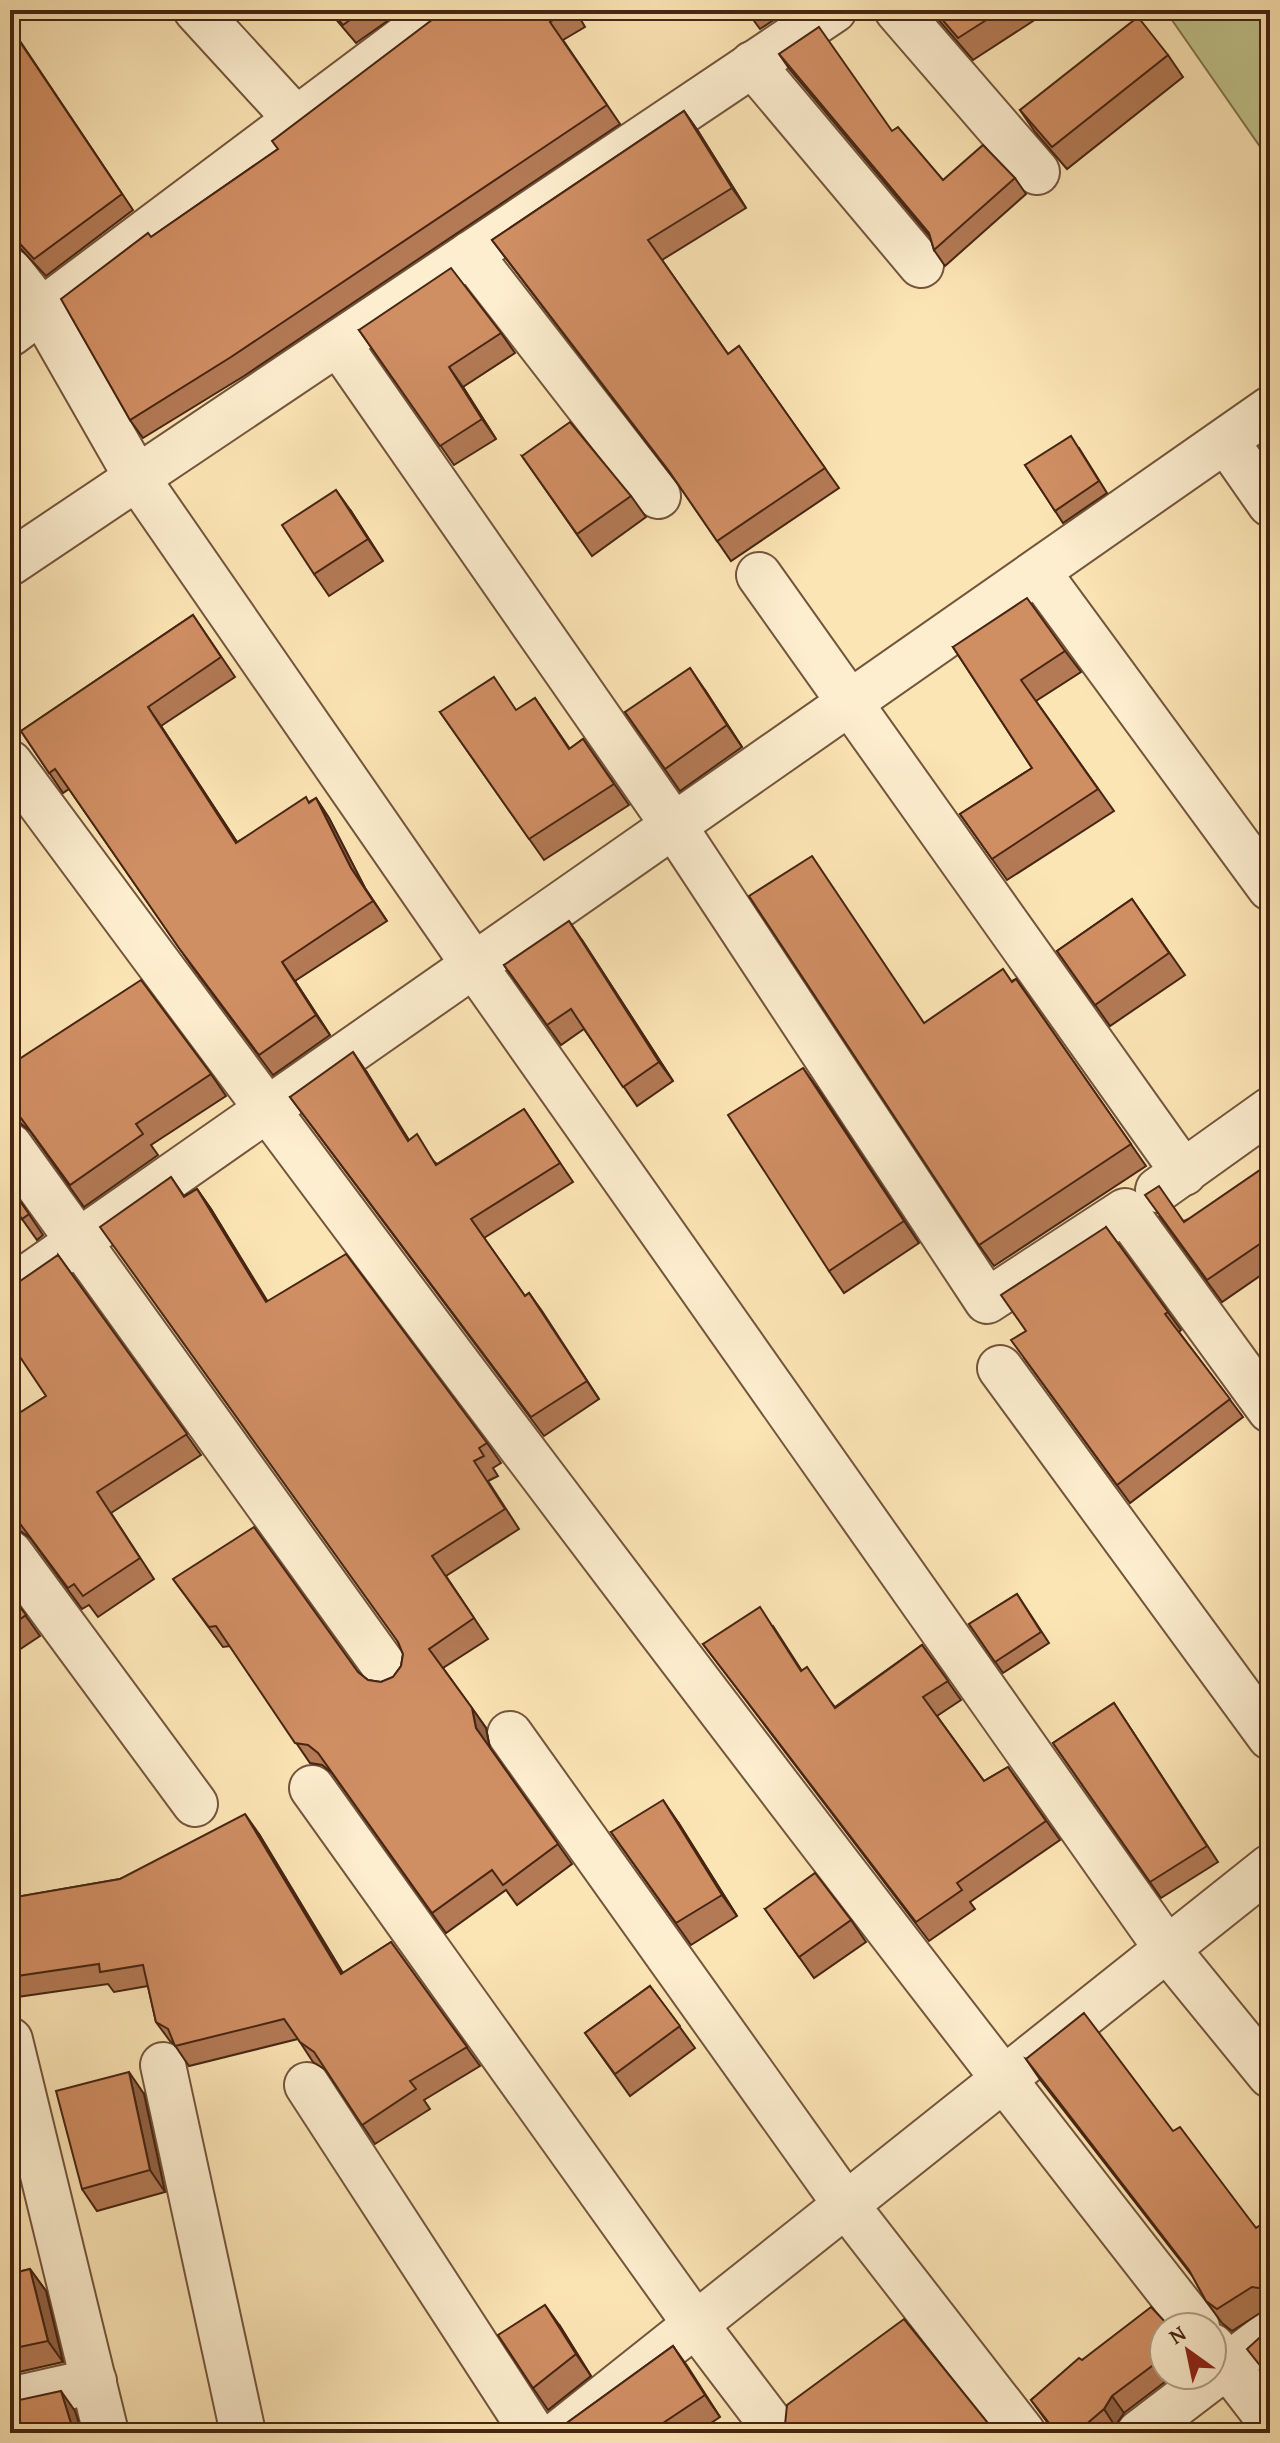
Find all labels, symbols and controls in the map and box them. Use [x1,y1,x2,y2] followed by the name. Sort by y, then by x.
[1148,2311,1228,2391] north arrow
[1162,2317,1192,2352] text: N

